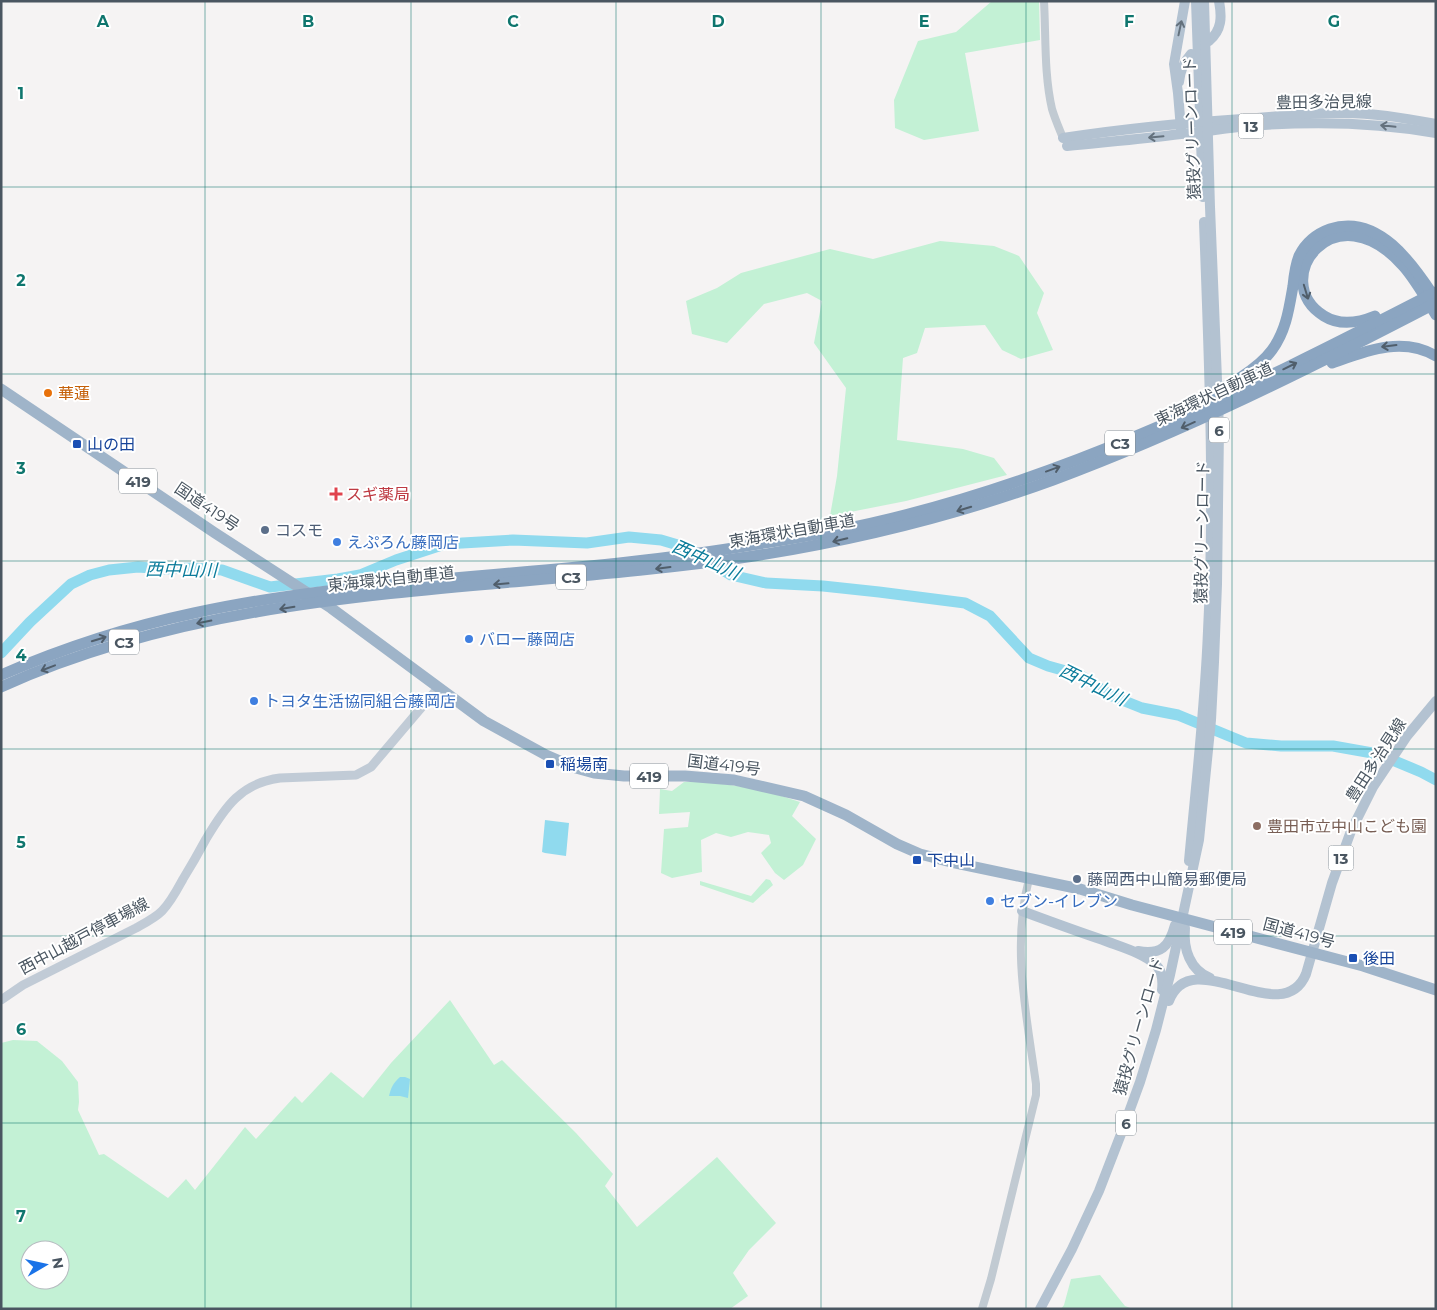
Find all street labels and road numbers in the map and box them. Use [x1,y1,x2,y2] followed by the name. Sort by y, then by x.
[1180,56,1204,200] street label: 猿投グリーンロード
[1276,92,1372,112] street label: 豊田多治見線
[1238,114,1264,138] road number: 13
[1152,358,1276,430] street label: 東海環状自動車道
[1209,418,1229,442] road number: 6
[1105,430,1135,456] road number: C3
[1191,460,1213,604] street label: 猿投グリーンロード
[119,468,157,494] road number: 419
[171,479,243,535] street label: 国道419号
[727,511,857,551] street label: 東海環状自動車道
[326,563,456,595] street label: 東海環状自動車道
[556,564,586,590] road number: C3
[109,630,139,654] road number: C3
[1342,715,1410,805] street label: 豊田多治見線
[686,751,762,779] street label: 国道419号
[630,764,668,788] road number: 419
[1328,846,1354,870] road number: 13
[16,894,152,978] street label: 西中山越戸停車場線
[1261,914,1337,952] street label: 国道419号
[1214,920,1252,944] road number: 419
[1110,955,1168,1097] street label: 猿投グリーンロード
[1116,1110,1136,1136] road number: 6

